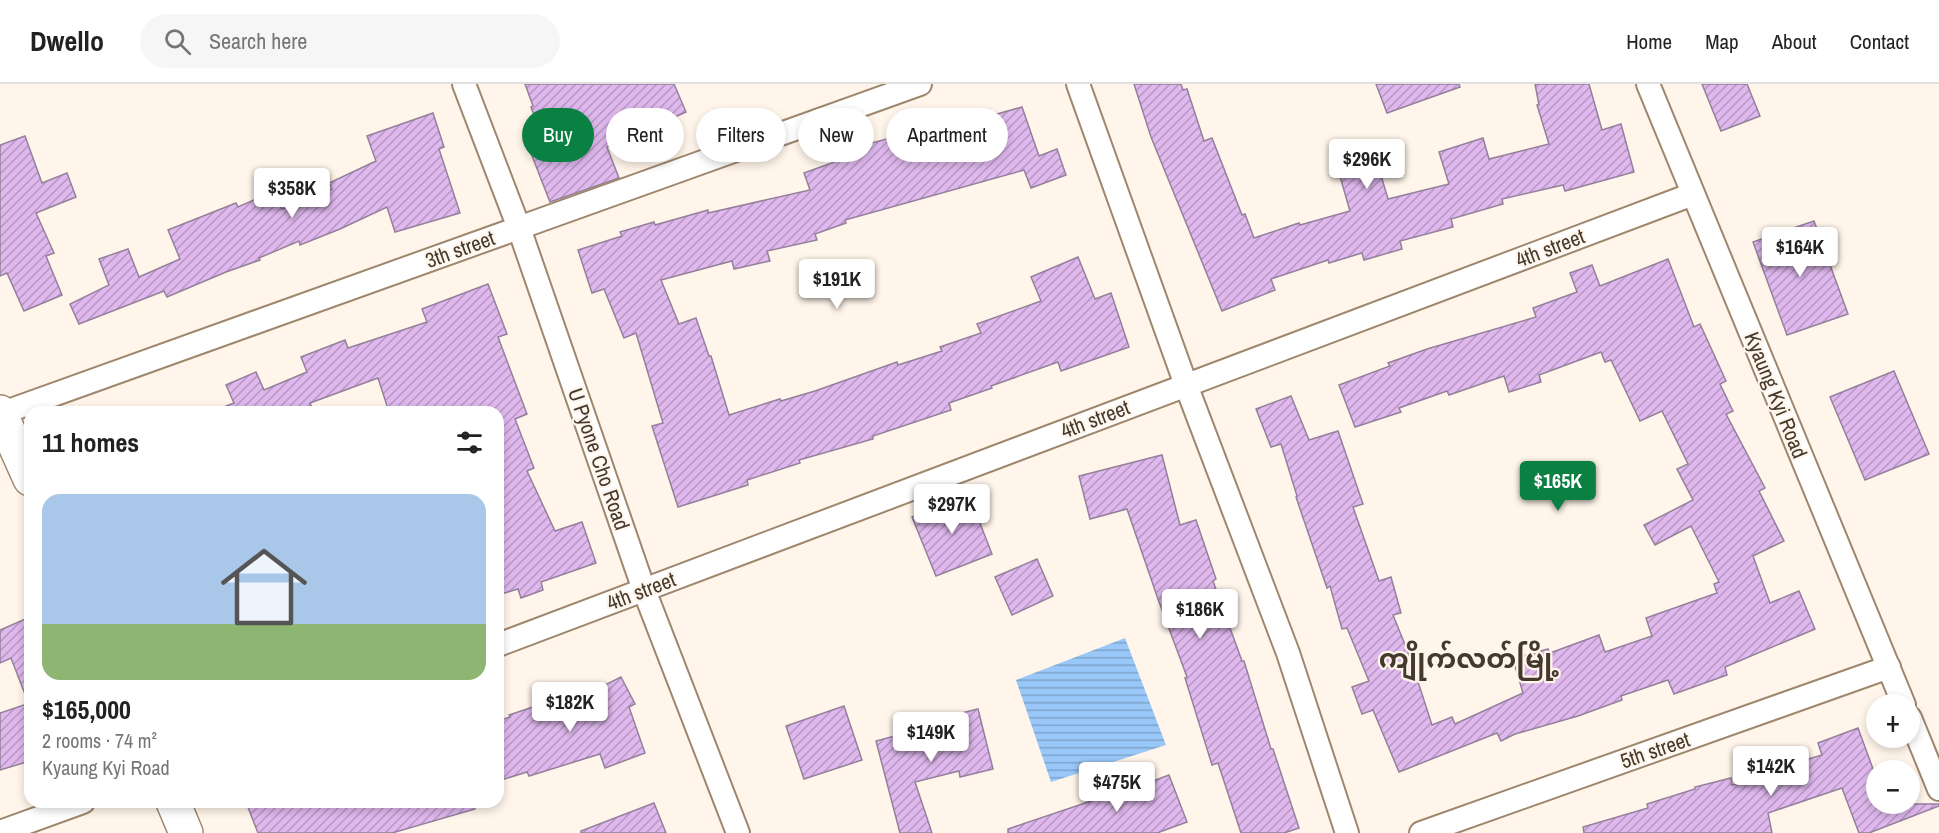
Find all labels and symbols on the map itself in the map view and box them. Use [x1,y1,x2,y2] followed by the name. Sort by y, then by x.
[1325,139,1409,190] pin: $296K
[250,168,334,219] pin: $358K
[1511,222,1589,274] street label: 4th street
[421,223,499,275] street label: 3th street
[1758,227,1842,278] pin: $164K
[795,259,879,310] pin: $191K
[1737,327,1815,463] street label: Kyaung Kyi Road
[561,384,637,534] street label: U Pyone Cho Road
[1056,393,1134,445] street label: 4th street
[1516,461,1600,512] pin: $165K
[910,484,994,535] pin: $297K
[602,565,680,617] street label: 4th street
[1158,589,1242,640] pin: $186K
[1379,640,1559,681] district label: ကျိုက်လတ်မြို့
[528,682,612,733] pin: $182K
[889,712,973,763] pin: $149K
[1616,725,1694,775] street label: 5th street
[1729,746,1813,797] pin: $142K
[1075,762,1159,813] pin: $475K

